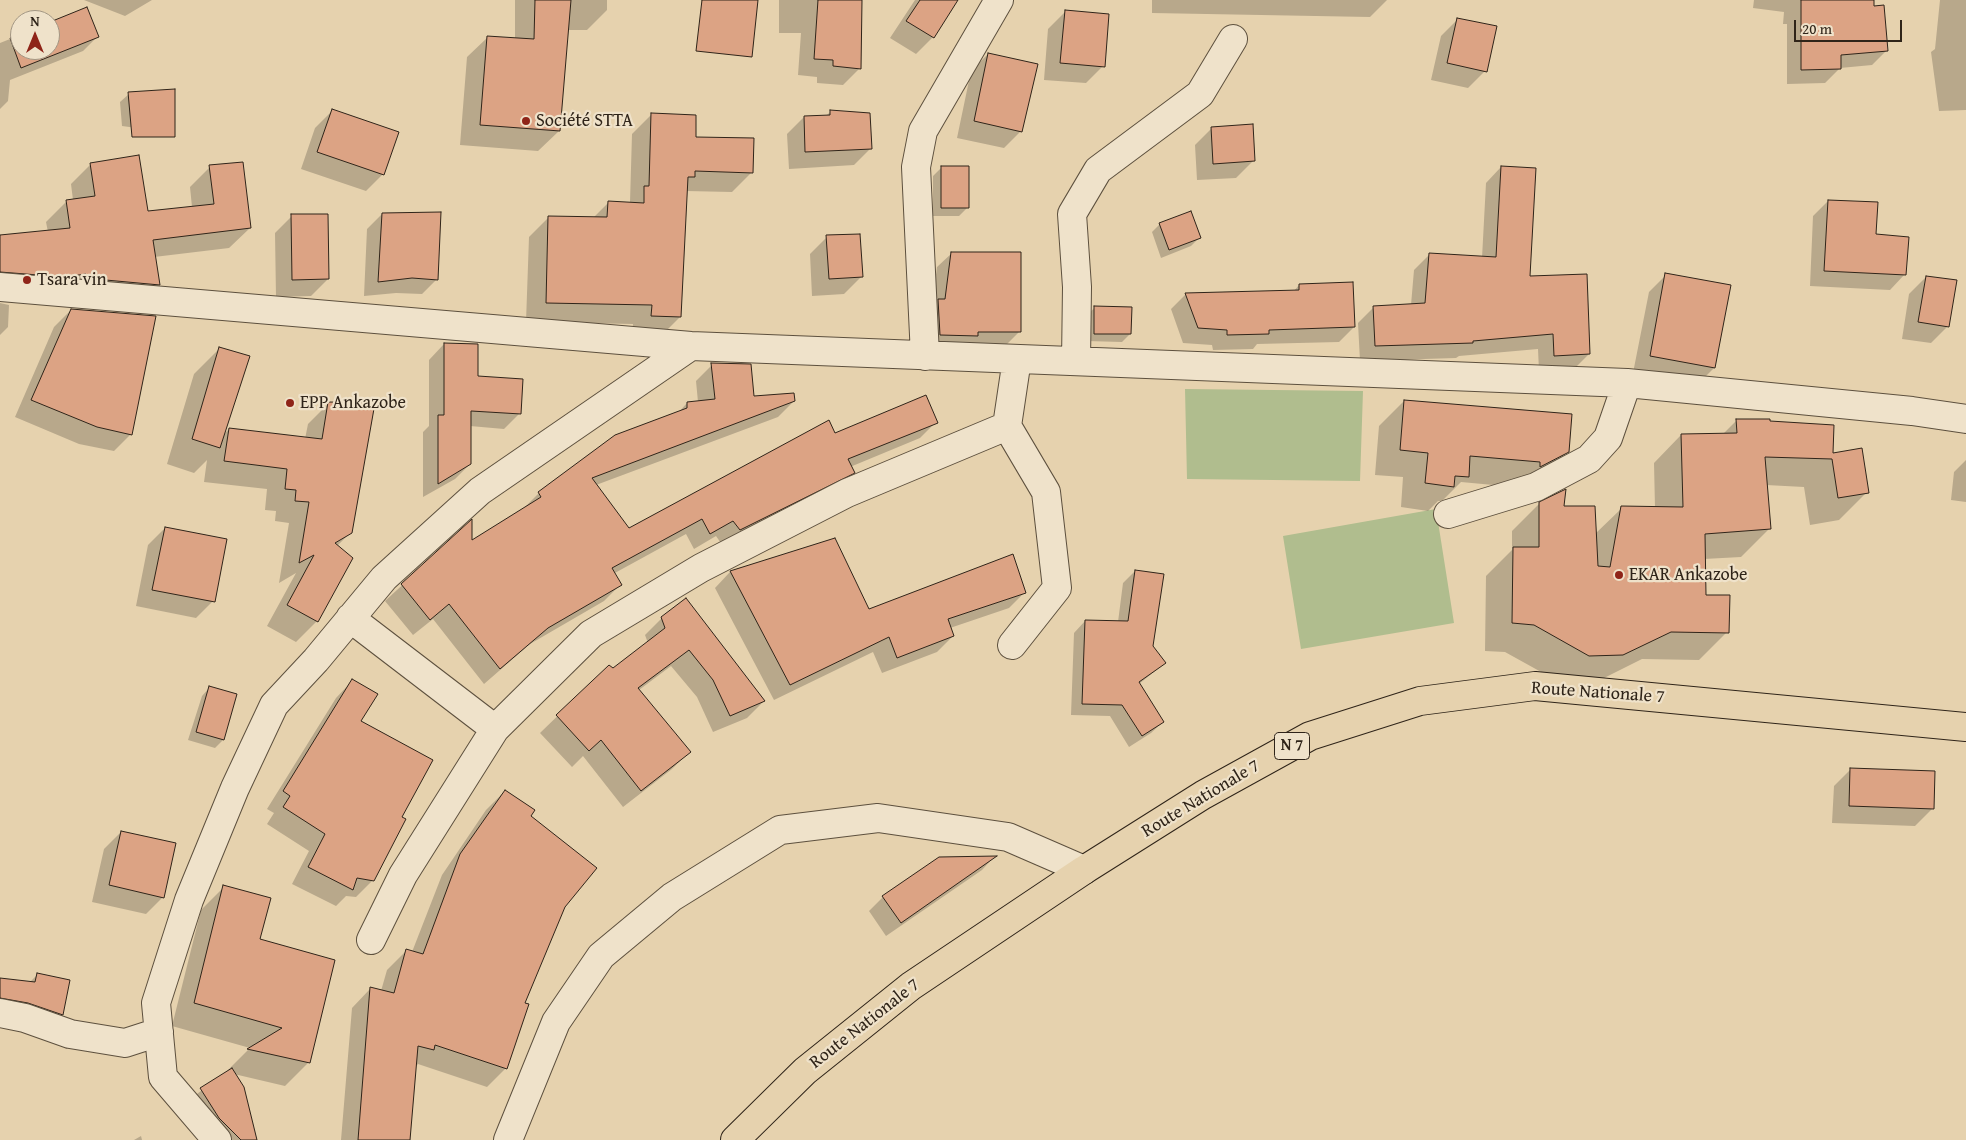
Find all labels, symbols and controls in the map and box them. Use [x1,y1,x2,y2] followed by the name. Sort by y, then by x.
[10,10,60,60] north arrow
[1796,10,1904,42] scale bar
[30,11,40,31] text: N
[1802,18,1832,39] text: 20 m
[536,110,633,132] place label: Société STTA
[520,115,532,127] marker: Société STTA
[37,269,107,291] place label: Tsara vin
[21,274,33,286] marker: Tsara vin
[300,392,406,414] place label: EPP Ankazobe
[284,397,296,409] marker: EPP Ankazobe
[1629,564,1747,586] place label: EKAR Ankazobe
[1613,569,1625,581] marker: EKAR Ankazobe
[1531,678,1665,708] street label: Route Nationale 7
[1274,732,1310,759] road number: N 7
[1138,755,1264,843] street label: Route Nationale 7
[806,974,924,1074] street label: Route Nationale 7

